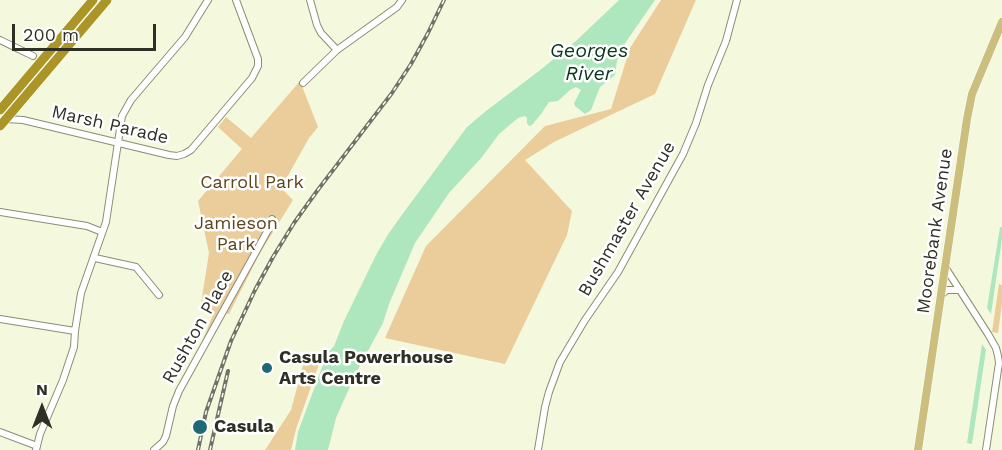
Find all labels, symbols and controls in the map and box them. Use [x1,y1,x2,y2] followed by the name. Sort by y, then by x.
[15,12,159,50] scale bar
[23,24,79,45] text: 200 m
[550,39,628,86] water label: Georges River
[49,101,171,149] street label: Marsh Parade
[574,138,680,300] street label: Bushmaster Avenue
[913,147,957,315] street label: Moorebank Avenue
[200,172,304,194] park label: Carroll Park
[194,213,278,256] park label: Jamieson Park
[158,267,238,387] street label: Rushton Place
[279,347,453,389] place label: Casula Powerhouse Arts Centre
[260,361,274,375] marker: Casula Powerhouse Arts Centre
[12,378,72,438] north arrow
[36,380,48,399] text: N
[214,416,274,438] place label: Casula
[191,418,209,436] marker: Casula

